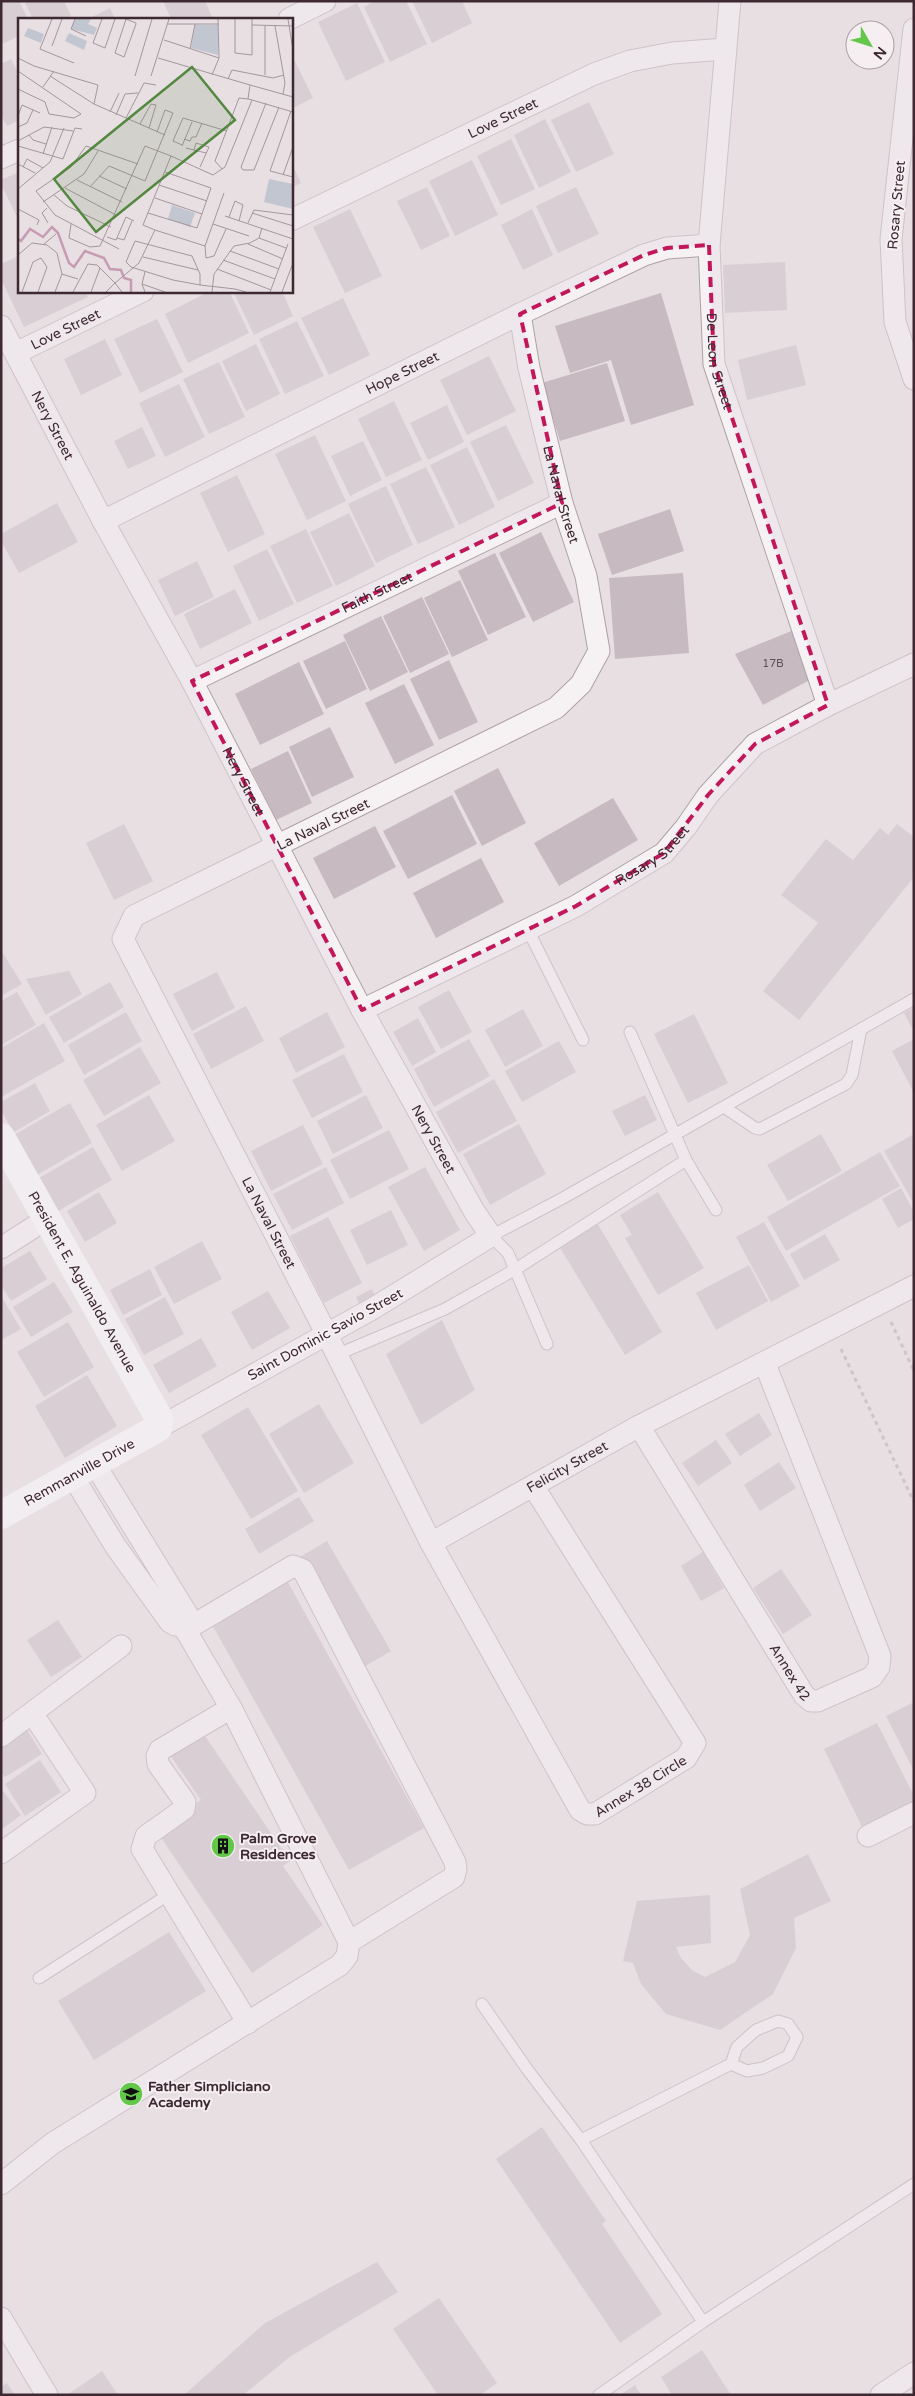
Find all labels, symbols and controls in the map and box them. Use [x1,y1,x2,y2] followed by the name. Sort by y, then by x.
[18,18,292,292] inset map
[845,20,895,70] north arrow
[870,43,890,63] text: N
[465,94,541,142] street label: Love Street
[884,159,909,250] street label: Rosary Street
[28,305,104,354] street label: Love Street
[703,312,737,412] street label: De Leon Street
[363,347,442,398] street label: Hope Street
[27,388,78,463] street label: Nery Street
[539,444,583,546] street label: La Naval Street
[339,568,416,617] street label: Faith Street
[762,657,784,670] house number: 17B
[218,744,269,820] street label: Nery Street
[274,794,373,854] street label: La Naval Street
[612,821,693,889] street label: Rosary Street
[408,1102,460,1177] street label: Nery Street
[238,1174,300,1272] street label: La Naval Street
[24,1188,140,1376] street label: President E. Aguinaldo Avenue
[245,1284,406,1384] street label: Saint Dominic Savio Street
[21,1435,138,1510] street label: Remmanville Drive
[524,1437,611,1497] street label: Felicity Street
[766,1641,813,1705] street label: Annex 42
[591,1752,690,1821] street label: Annex 38 Circle
[240,1830,316,1863] place label: Palm Grove Residences
[210,1833,236,1859] building icon: Palm Grove Residences
[148,2078,271,2111] place label: Father Simpliciano Academy
[118,2081,144,2107] school or university icon: Father Simpliciano Academy

